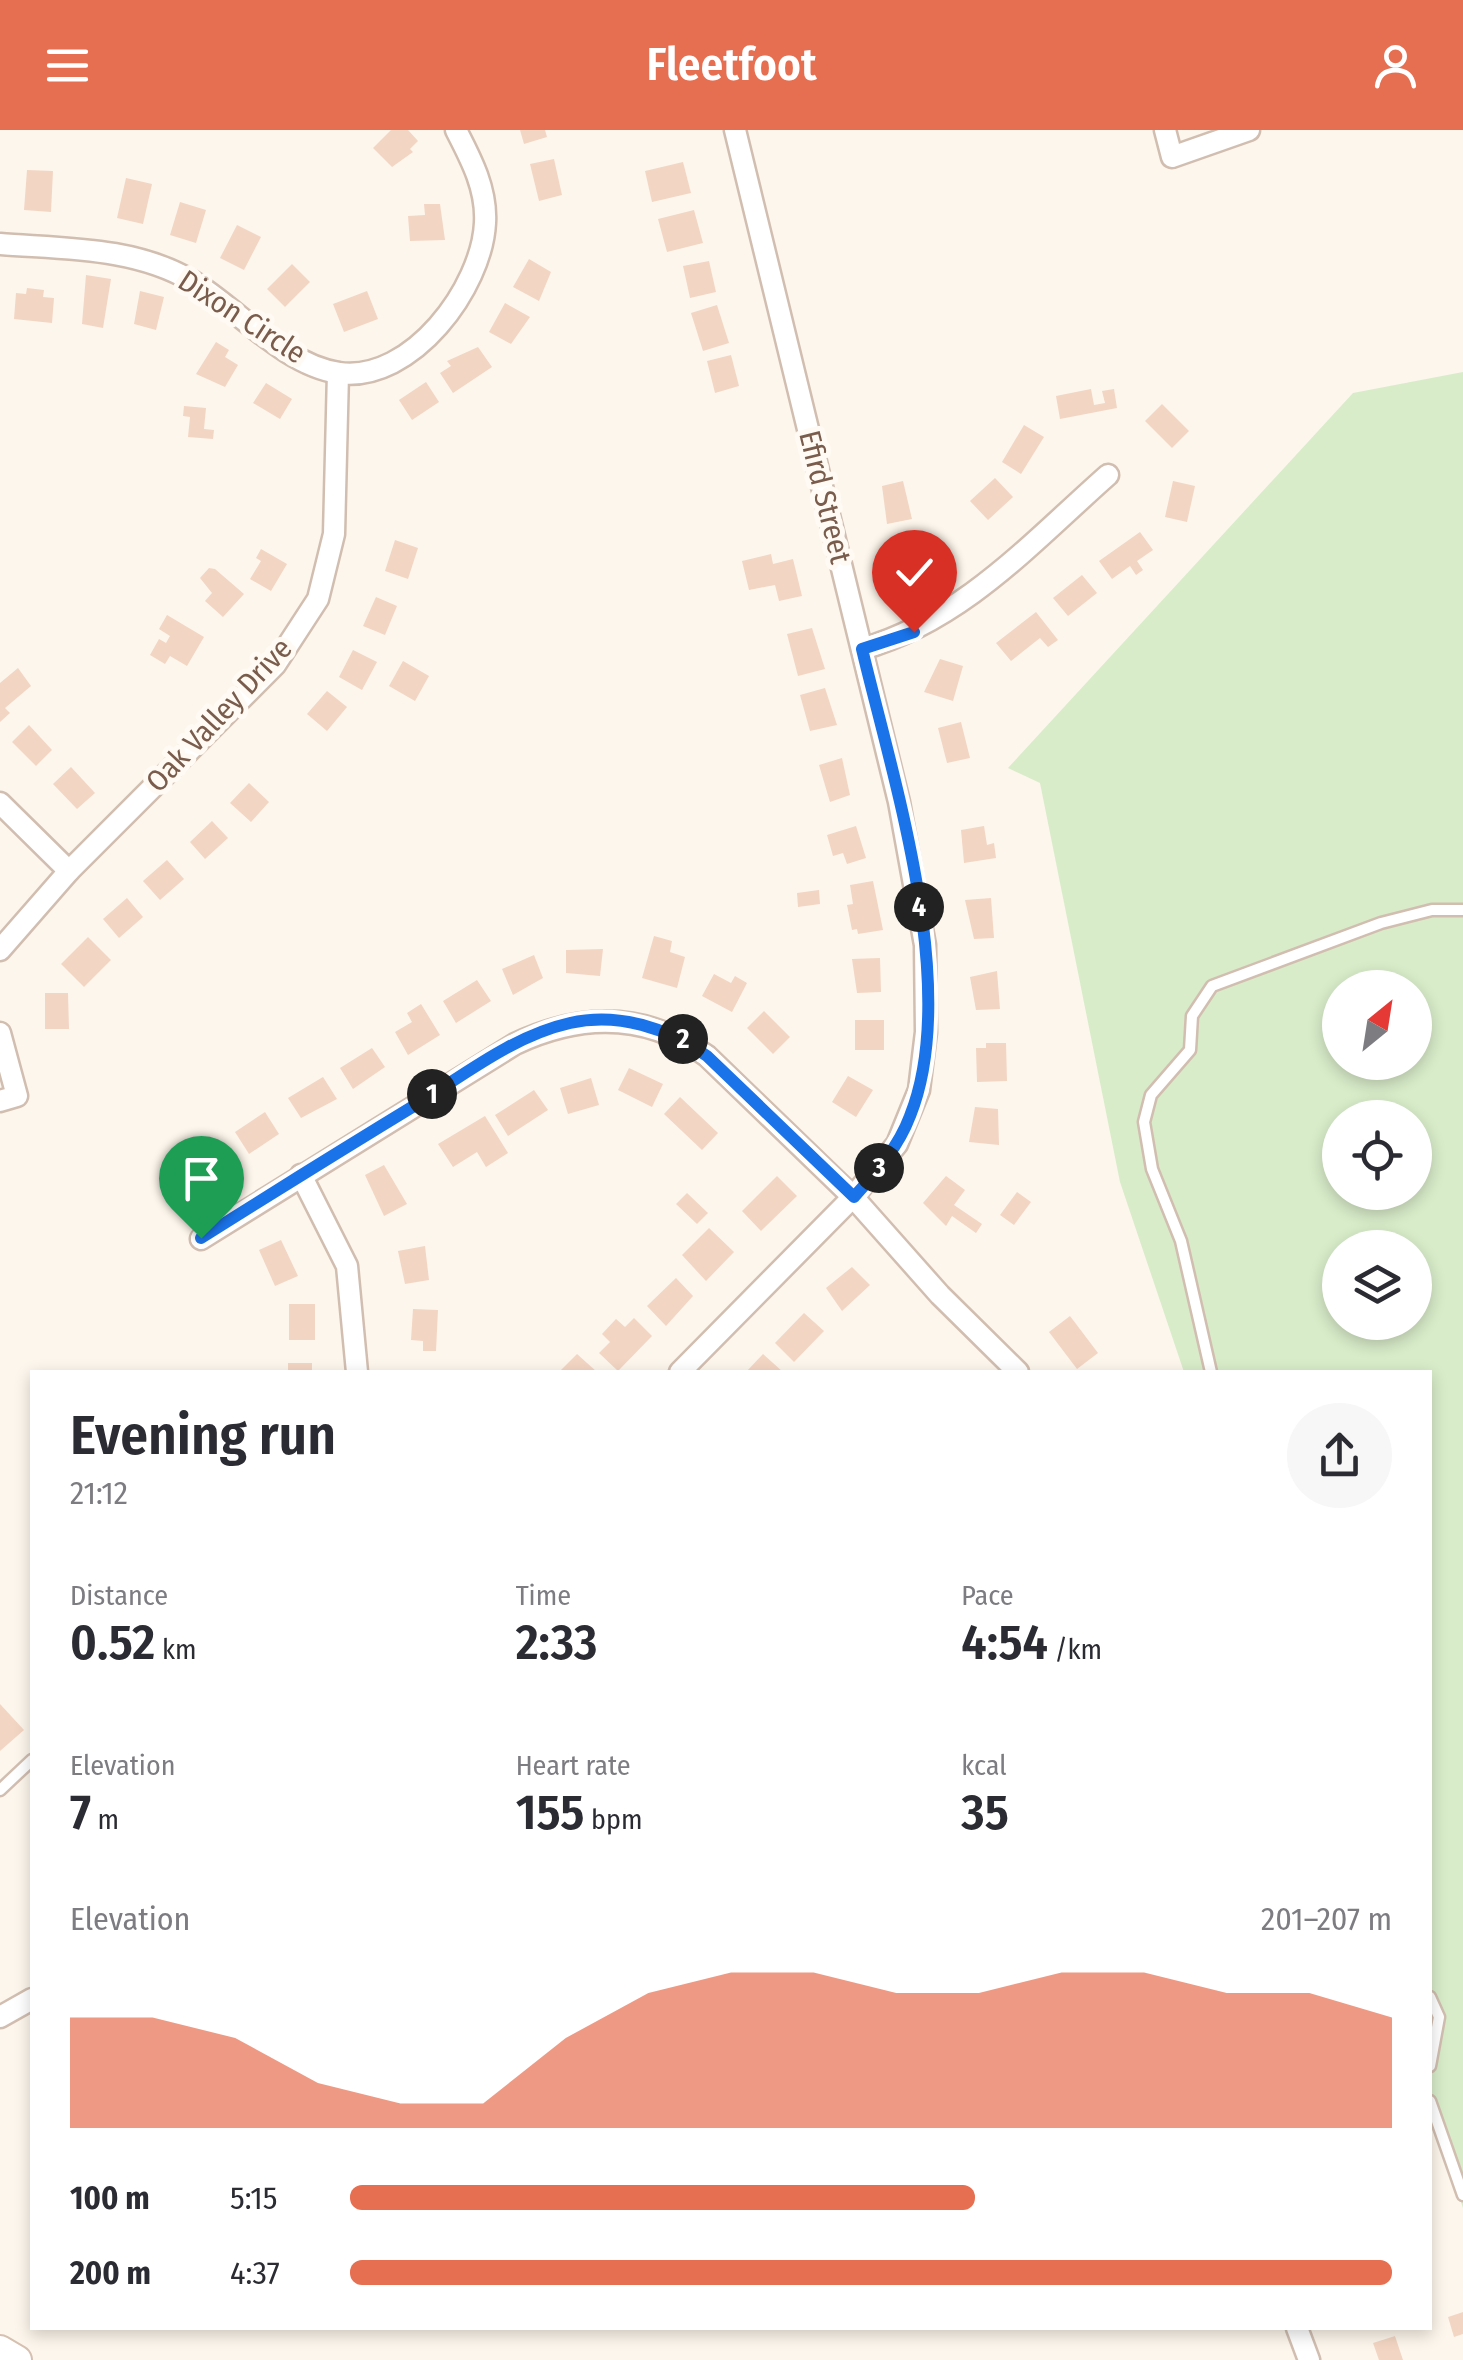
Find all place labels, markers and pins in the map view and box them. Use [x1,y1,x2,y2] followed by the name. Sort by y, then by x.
[872,530,957,633] pin
[894,882,944,932] pin: 4
[658,1014,708,1064] pin: 2
[407,1069,457,1119] pin: 1
[159,1136,244,1239] pin
[854,1143,904,1193] pin: 3

